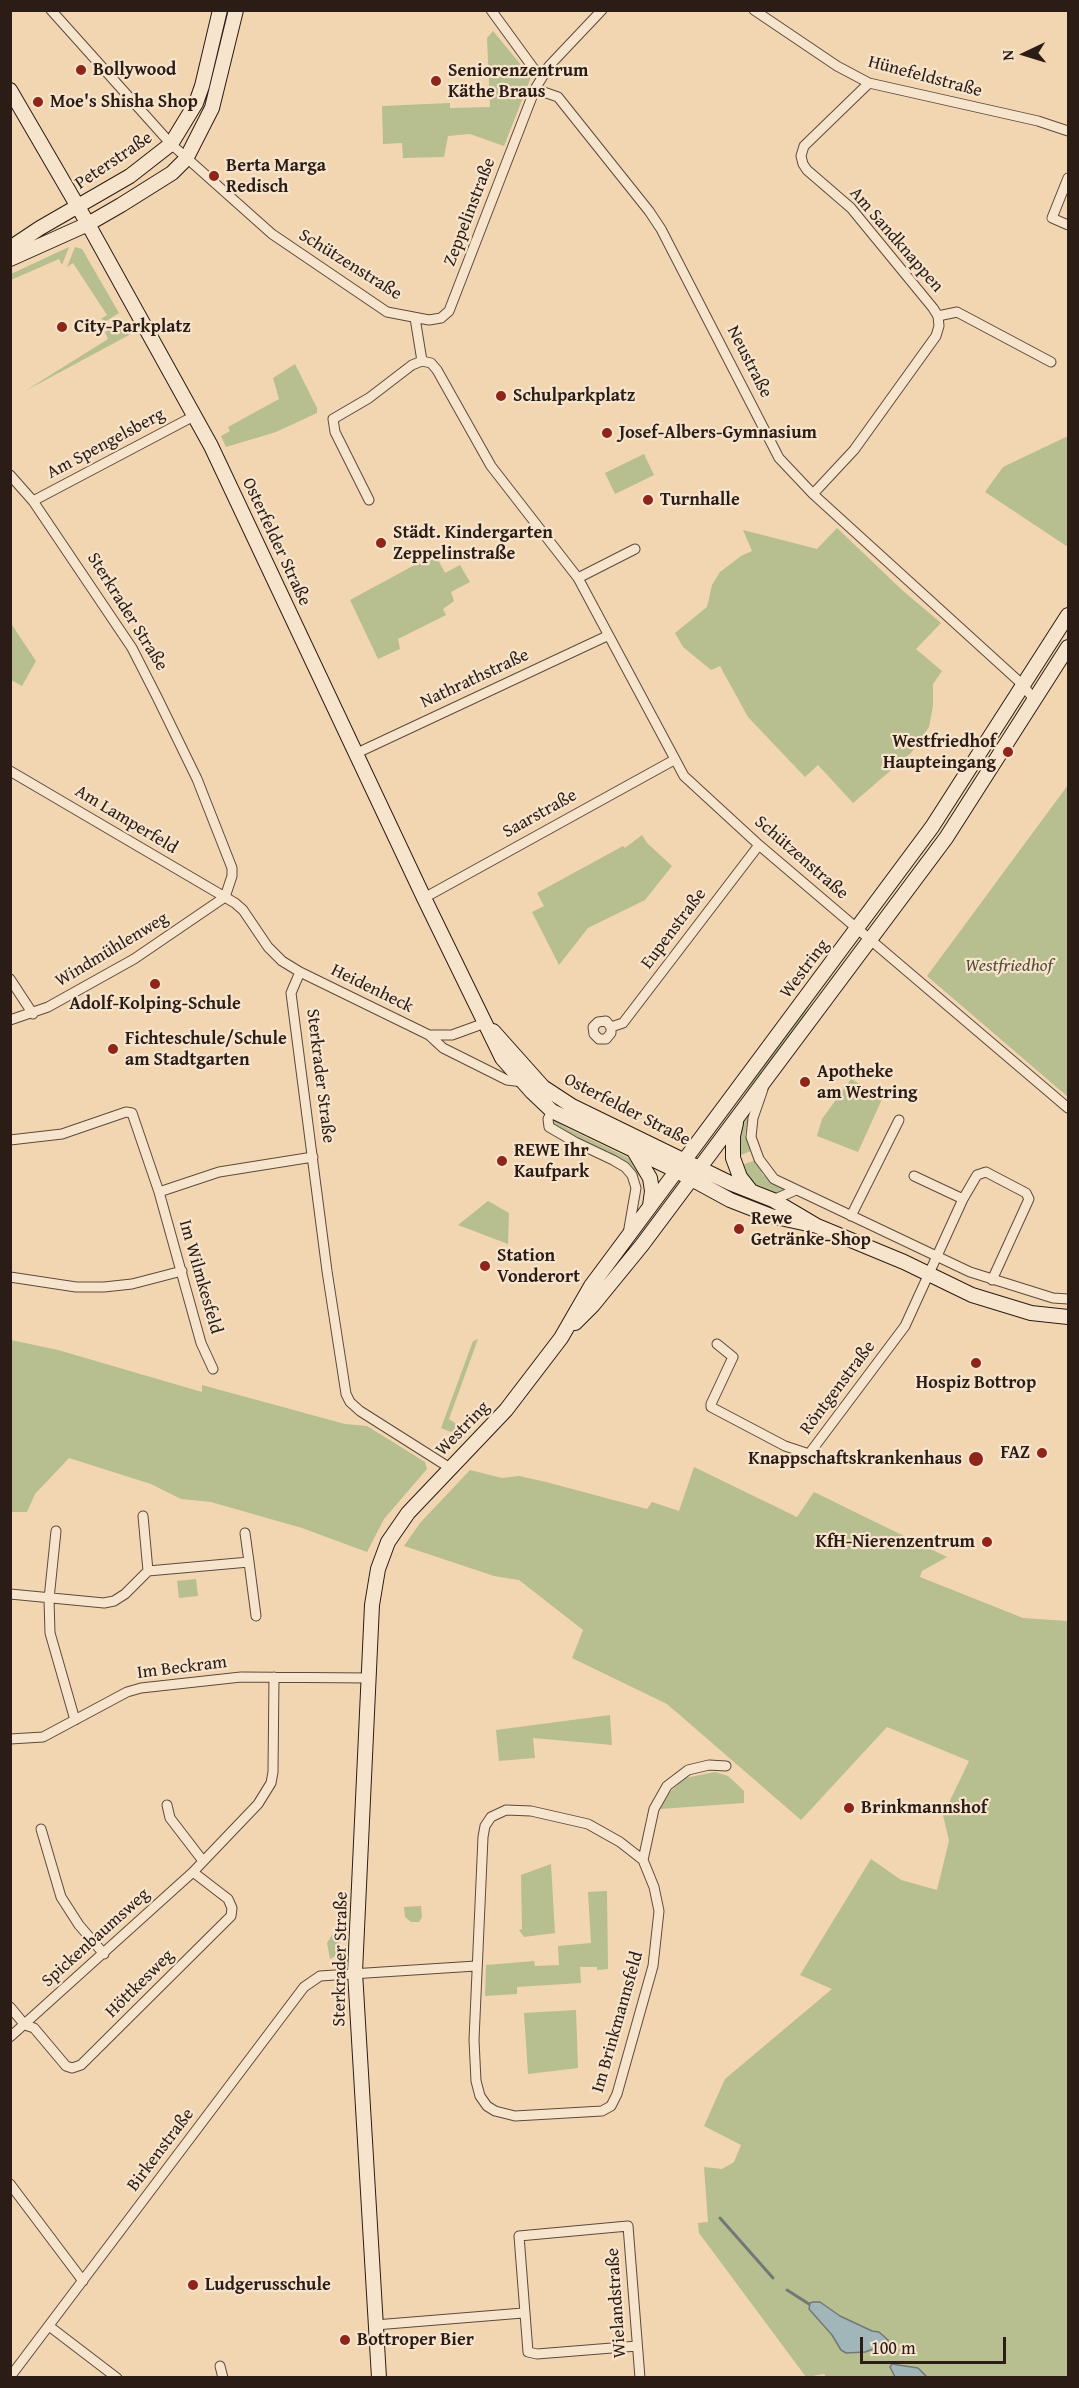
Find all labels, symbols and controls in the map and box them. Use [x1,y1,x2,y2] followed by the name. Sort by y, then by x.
[995,24,1055,84] north arrow
[995,49,1019,61] text: N
[866,51,984,103] street label: Hünefeldstraße
[93,59,176,81] place label: Bollywood
[448,60,588,103] place label: Seniorenzentrum Käthe Braus
[74,63,88,77] marker: Bollywood
[429,74,443,88] marker: Seniorenzentrum Käthe Braus
[50,91,198,113] place label: Moe's Shisha Shop
[31,95,45,109] marker: Moe's Shisha Shop
[71,127,157,195] street label: Peterstraße
[226,155,326,198] place label: Berta Marga Redisch
[439,155,501,269] street label: Zeppelinstraße
[207,169,221,183] marker: Berta Marga Redisch
[844,183,948,297] street label: Am Sandknappen
[295,225,405,305] street label: Schützenstraße
[74,316,191,338] place label: City-Parkplatz
[55,320,69,334] marker: City-Parkplatz
[722,322,776,402] street label: Neustraße
[513,385,635,407] place label: Schulparkplatz
[494,389,508,403] marker: Schulparkplatz
[43,404,169,484] street label: Am Spengelsberg
[619,422,817,444] place label: Josef-Albers-Gymnasium
[600,426,614,440] marker: Josef-Albers-Gymnasium
[237,474,315,610] street label: Osterfelder Straße
[660,489,740,511] place label: Turnhalle
[641,493,655,507] marker: Turnhalle
[393,522,553,564] place label: Städt. Kindergarten Zeppelinstraße
[374,536,388,550] marker: Städt. Kindergarten Zeppelinstraße
[82,549,172,675] street label: Sterkrader Straße
[417,644,533,714] street label: Nathrathstraße
[883,731,996,774] place label: Westfriedhof Haupteingang
[1001,745,1015,759] marker: Westfriedhof Haupteingang
[71,781,181,859] street label: Am Lamperfeld
[499,785,581,843] street label: Saarstraße
[750,811,852,905] street label: Schützenstraße
[637,884,711,974] street label: Eupenstraße
[52,908,172,992] street label: Windmühlenweg
[776,935,834,1003] street label: Westring
[965,955,1053,977] park label: Westfriedhof
[327,960,417,1018] street label: Heidenheck
[148,977,162,991] marker: Adolf-Kolping-Schule
[69,993,241,1015] place label: Adolf-Kolping-Schule
[301,1008,339,1144] street label: Sterkrader Straße
[125,1028,287,1070] place label: Fichteschule/Schule am Stadtgarten
[106,1042,120,1056] marker: Fichteschule/Schule am Stadtgarten
[817,1061,918,1104] place label: Apotheke am Westring
[560,1069,694,1151] street label: Osterfelder Straße
[798,1075,812,1089] marker: Apotheke am Westring
[514,1140,589,1182] place label: REWE Ihr Kaufpark
[495,1154,509,1168] marker: REWE Ihr Kaufpark
[751,1208,871,1250] place label: Rewe Getränke-Shop
[173,1218,227,1336] street label: Im Wilmkesfeld
[732,1222,746,1236] marker: Rewe Getränke-Shop
[497,1245,580,1288] place label: Station Vonderort
[478,1259,492,1273] marker: Station Vonderort
[796,1337,880,1439] street label: Röntgenstraße
[969,1356,983,1370] marker: Hospiz Bottrop
[916,1372,1036,1394] place label: Hospiz Bottrop
[432,1397,494,1461] street label: Westring
[1001,1442,1030,1464] place label: FAZ
[1035,1446,1049,1460] marker: FAZ
[748,1448,962,1470] place label: Knappschaftskrankenhaus
[967,1450,985,1468] marker: Knappschaftskrankenhaus
[816,1531,975,1553] place label: KfH-Nierenzentrum
[980,1535,994,1549] marker: KfH-Nierenzentrum
[136,1652,228,1684] street label: Im Beckram
[861,1797,987,1819] place label: Brinkmannshof
[842,1801,856,1815] marker: Brinkmannshof
[38,1884,154,1992] street label: Spickenbaumsweg
[329,1891,353,2027] street label: Sterkrader Straße
[101,1945,179,2023] street label: Höttkesweg
[588,1949,648,2095] street label: Im Brinkmannsfeld
[123,2104,199,2196] street label: Birkenstraße
[602,2247,632,2359] street label: Wielandstraße
[205,2274,331,2296] place label: Ludgerusschule
[186,2278,200,2292] marker: Ludgerusschule
[863,2325,1008,2363] scale bar
[357,2329,474,2351] place label: Bottroper Bier
[338,2333,352,2347] marker: Bottroper Bier
[871,2334,916,2361] text: 100 m

